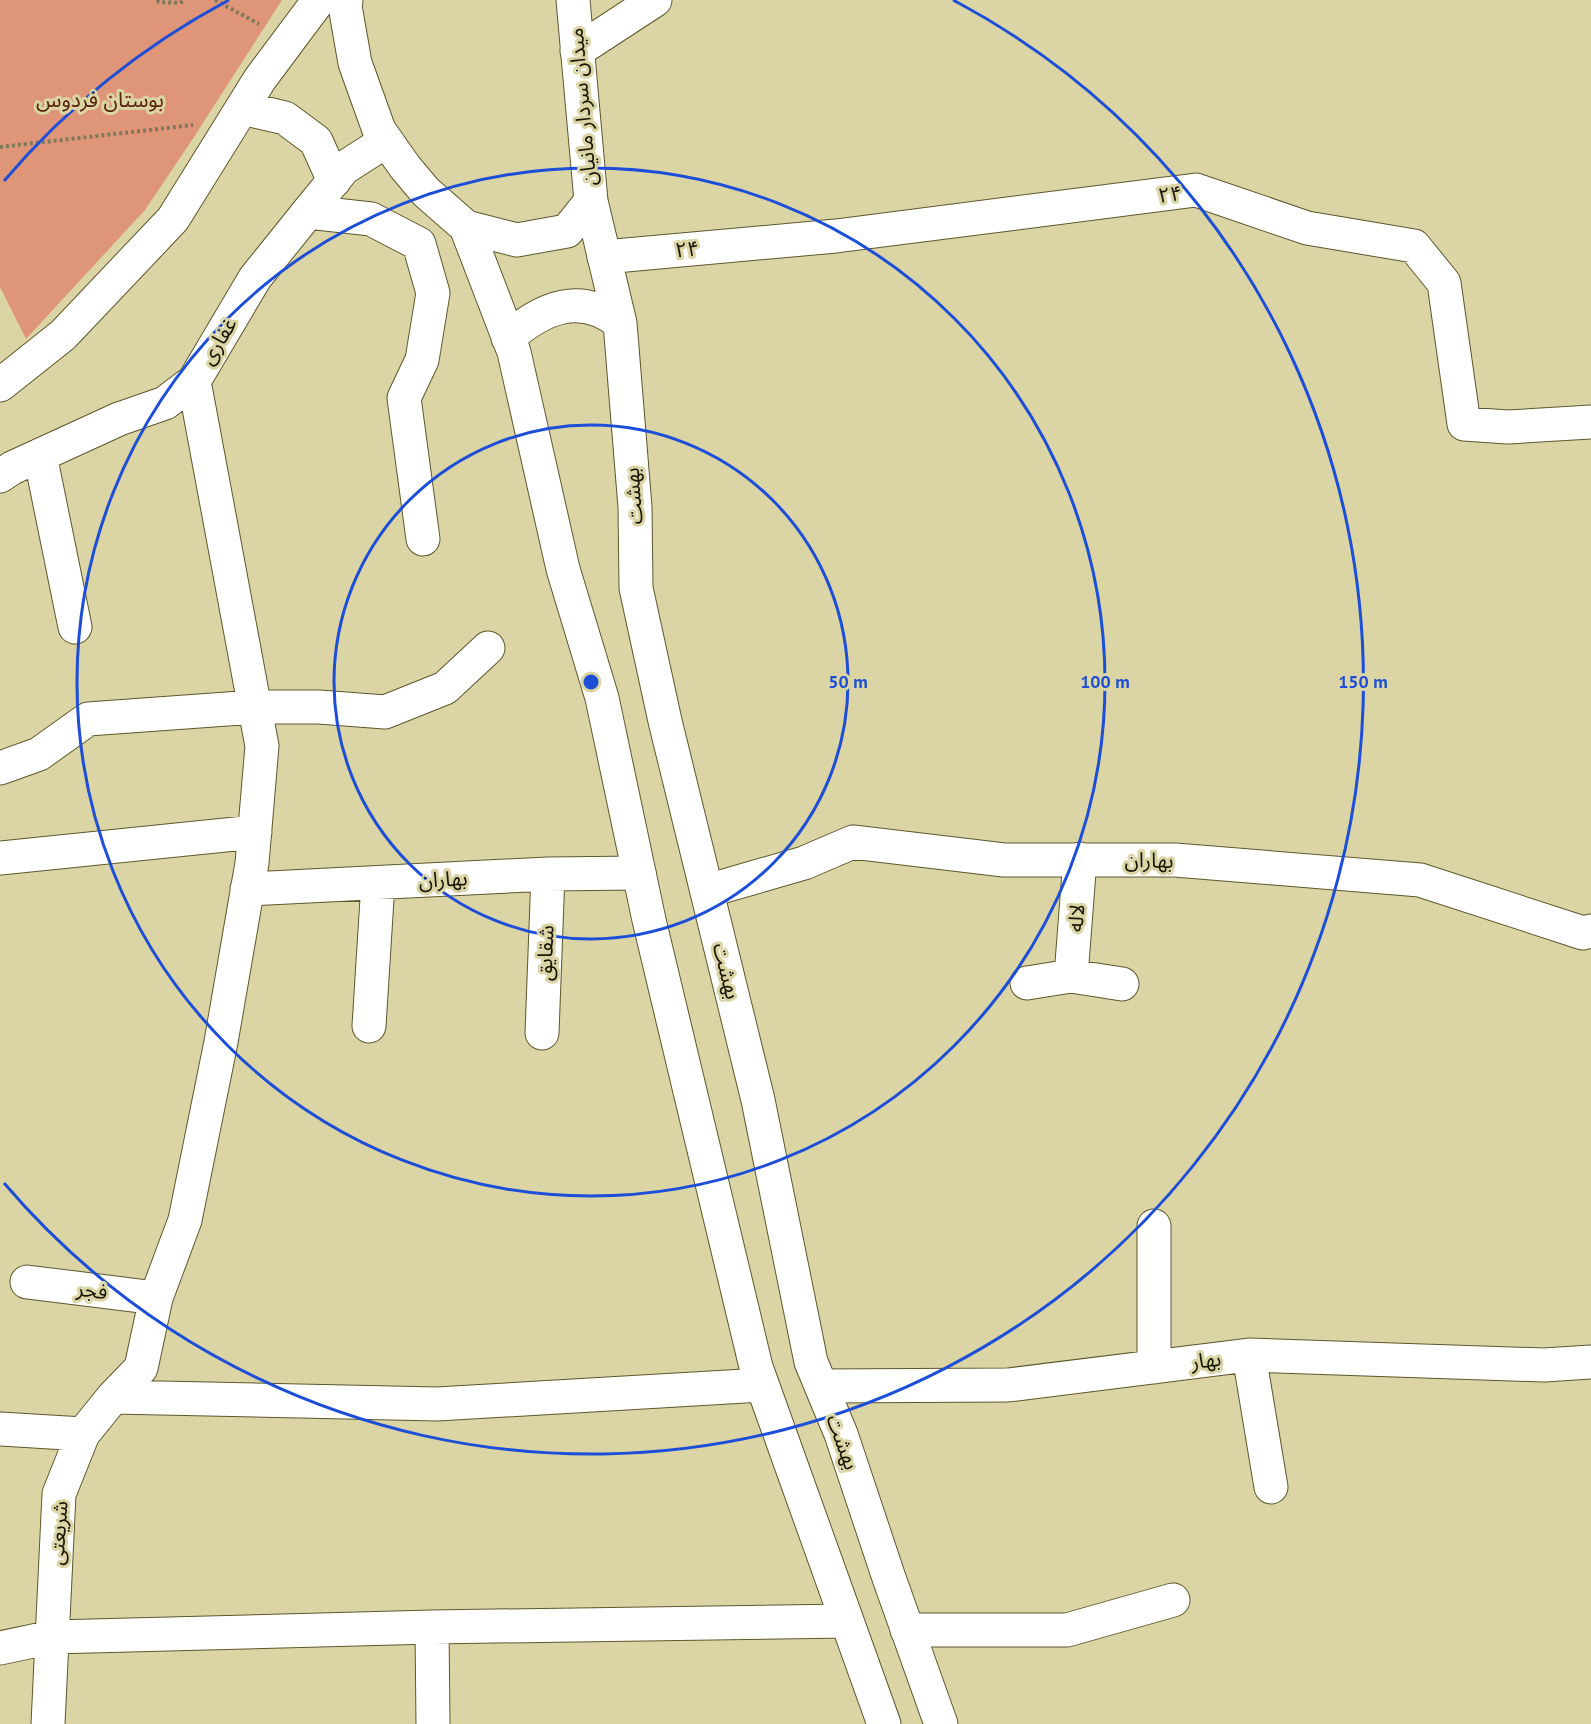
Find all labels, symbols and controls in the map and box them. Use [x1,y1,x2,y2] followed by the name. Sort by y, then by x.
[562,27,602,187] street label: میدان سردار مانیان
[36,86,164,113] park label: بوستان فردوس
[1156,179,1184,209] street label: ۲۴
[674,235,700,263] street label: ۲۴
[193,312,243,370] street label: غفاری
[618,467,648,525] street label: بهشت
[828,670,868,693] text: 50 m
[1080,670,1130,693] text: 100 m
[1338,670,1388,693] text: 150 m
[581,672,601,692] centre of rings
[1124,846,1174,874] street label: بهاران
[418,864,468,894] street label: بهاران
[1061,903,1091,933] street label: لاله
[531,924,559,982] street label: شقایق
[707,940,747,1002] street label: بهشت
[74,1275,109,1305] street label: فجر
[1188,1345,1223,1375] street label: بهار
[821,1411,865,1473] street label: بهشت
[42,1500,74,1566] street label: شریعتی

